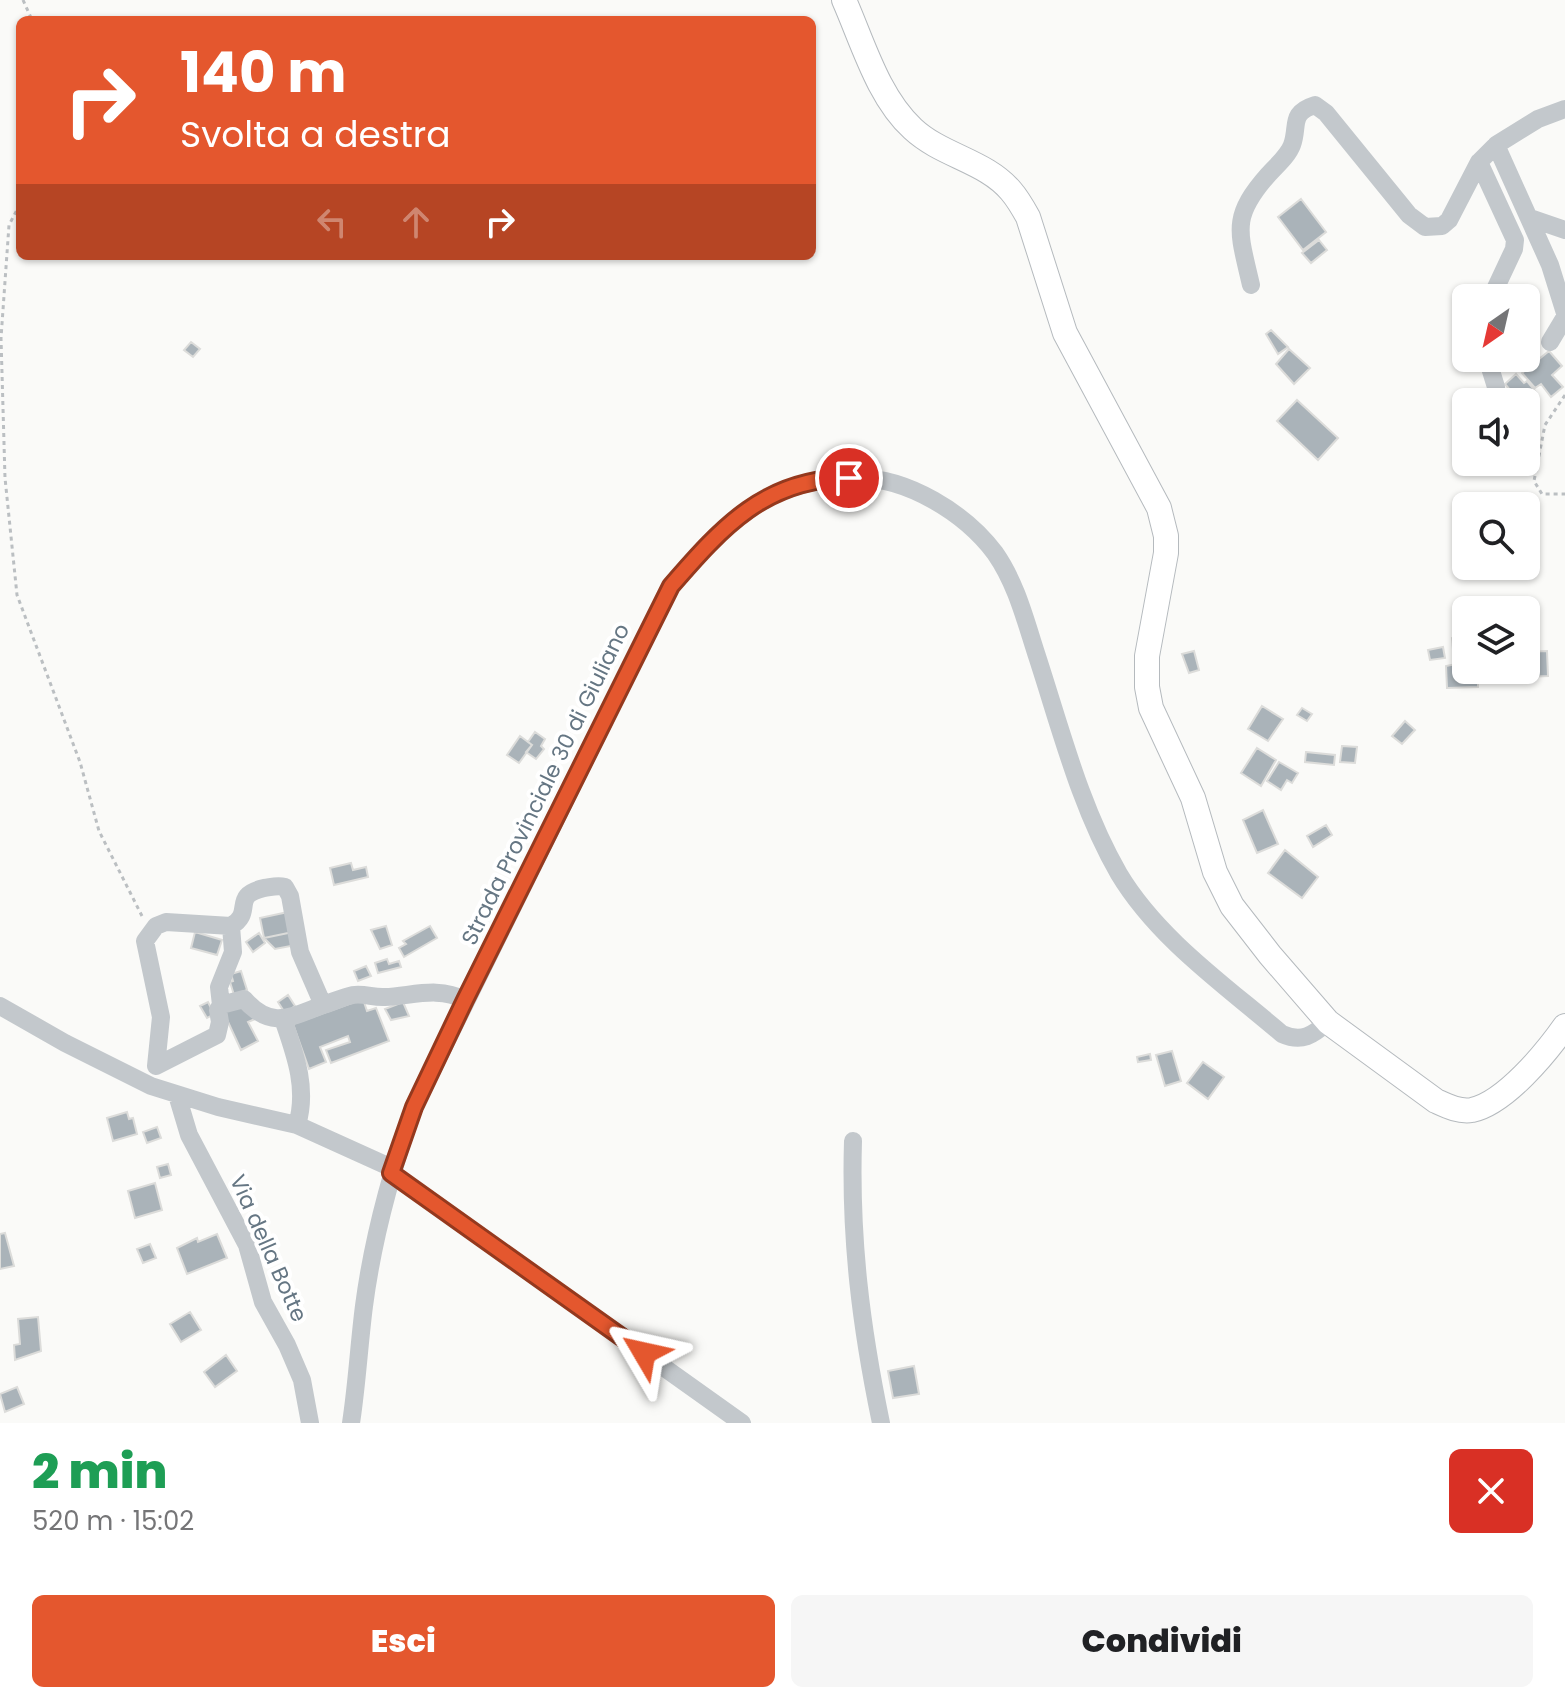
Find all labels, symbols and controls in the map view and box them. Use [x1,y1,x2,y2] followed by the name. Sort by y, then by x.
[180,33,347,112] text: 140 m
[48,48,152,152] icon: right
[180,109,451,160] text: Svolta a destra
[310,200,354,244] icon: left
[394,200,438,244] icon: ahead
[478,200,522,244] icon: right
[1452,284,1540,372] north arrow
[1452,284,1540,684] map controls
[1452,388,1540,476] button: sound
[815,444,883,512] pin
[827,456,871,500] icon: arrive
[1452,492,1540,580] button: search
[1452,596,1540,684] button: layers
[454,618,637,950] street label: Strada Provinciale 30 di Giuliano
[222,1170,315,1327] street label: Via della Botte
[602,1311,686,1395] position arrow
[32,1438,167,1505] text: 2 min
[1449,1449,1533,1533] button: close
[32,1503,194,1539] text: 520 m · 15:02
[32,1595,775,1687] button: Esci
[791,1595,1533,1687] button: Condividi

